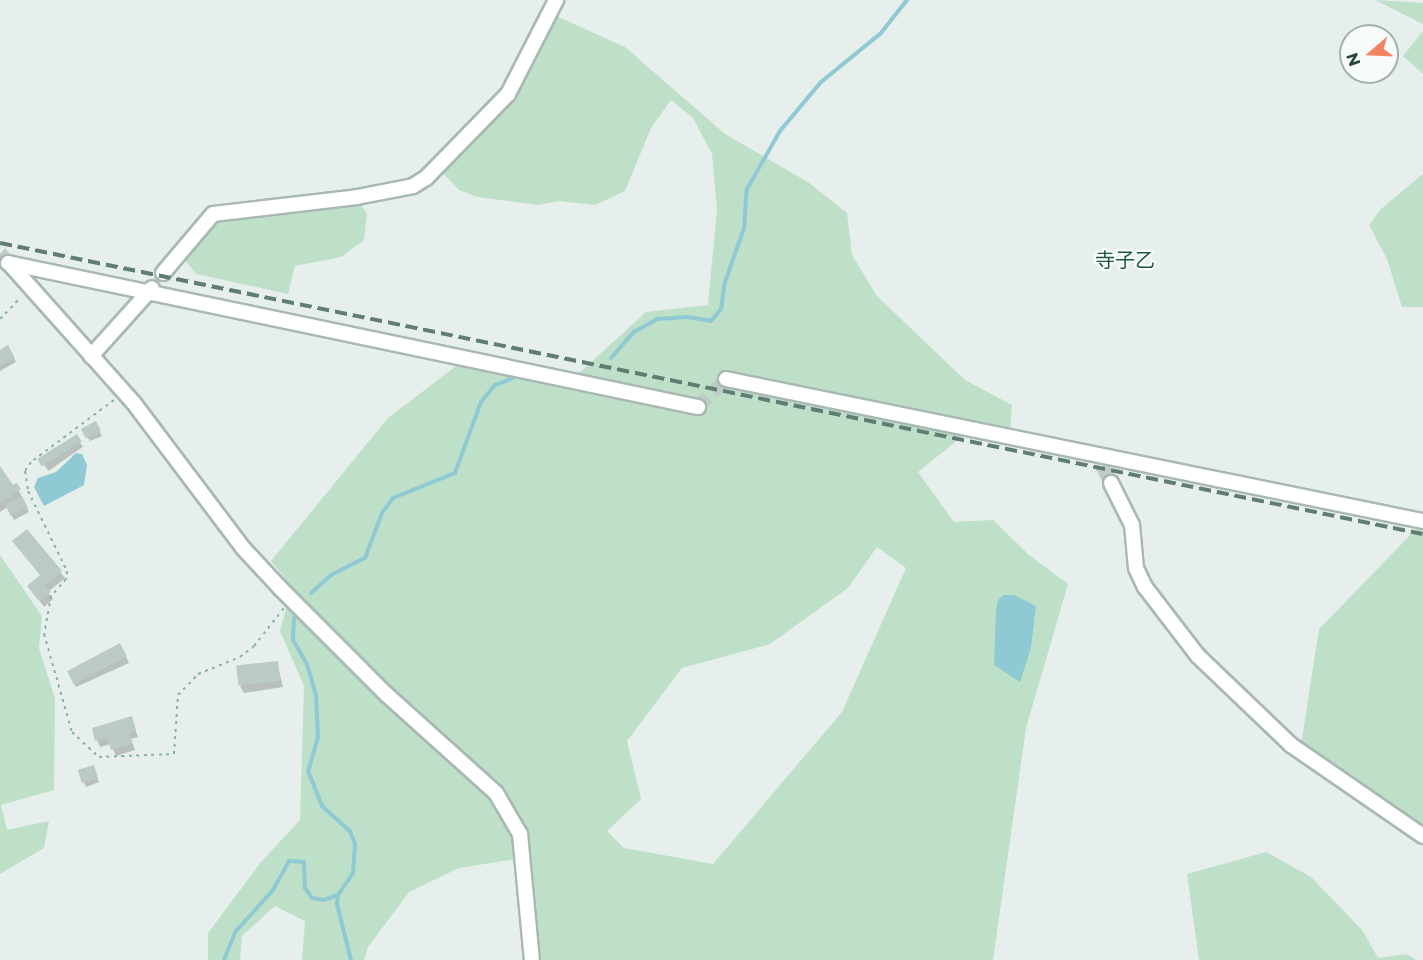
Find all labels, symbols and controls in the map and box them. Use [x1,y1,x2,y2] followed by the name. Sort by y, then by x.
[1339,24,1399,84] north arrow
[1342,50,1364,69] text: N
[1095,248,1155,272] district label: 寺子乙

